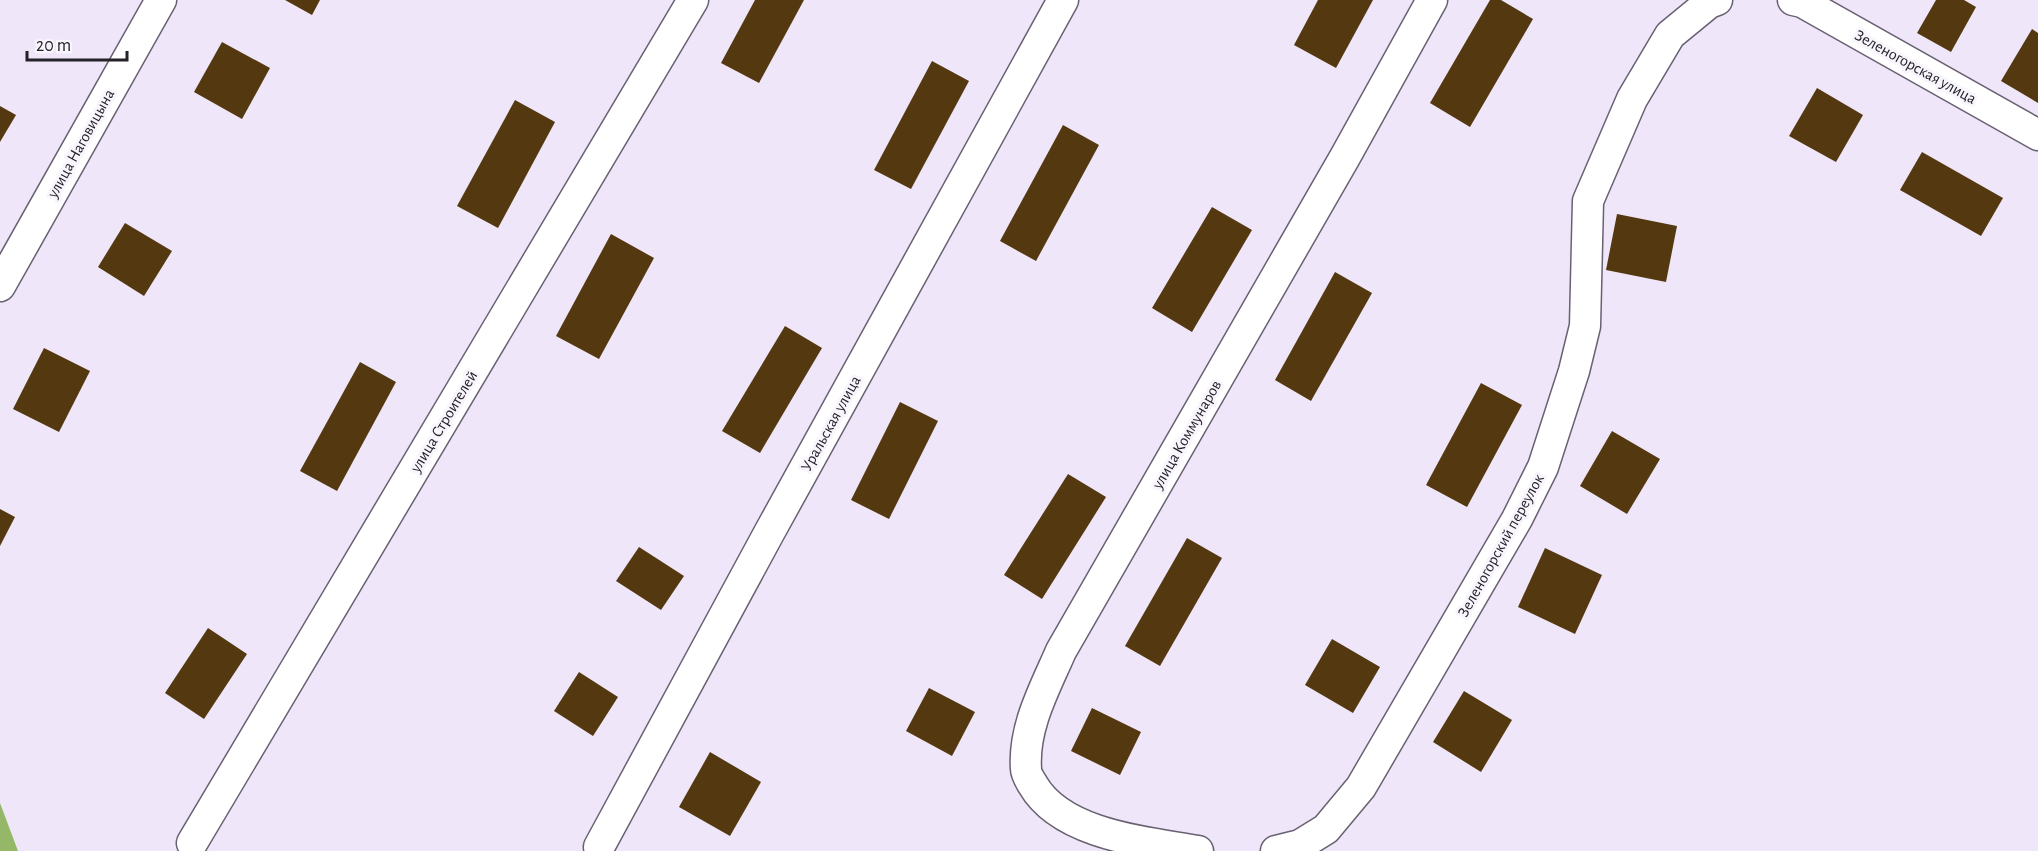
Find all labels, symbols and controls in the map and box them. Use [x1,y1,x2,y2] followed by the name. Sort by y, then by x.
[27,24,128,62] scale bar
[1852,27,1979,108] street label: Зеленогорская улица
[36,37,71,55] text: 20 m
[44,87,118,202] street label: улица Наговицына
[407,368,481,476] street label: улица Строителей
[798,373,865,474] street label: Уральская улица
[1149,377,1225,493] street label: улица Коммунаров
[1455,471,1548,620] street label: Зеленогорский переулок

